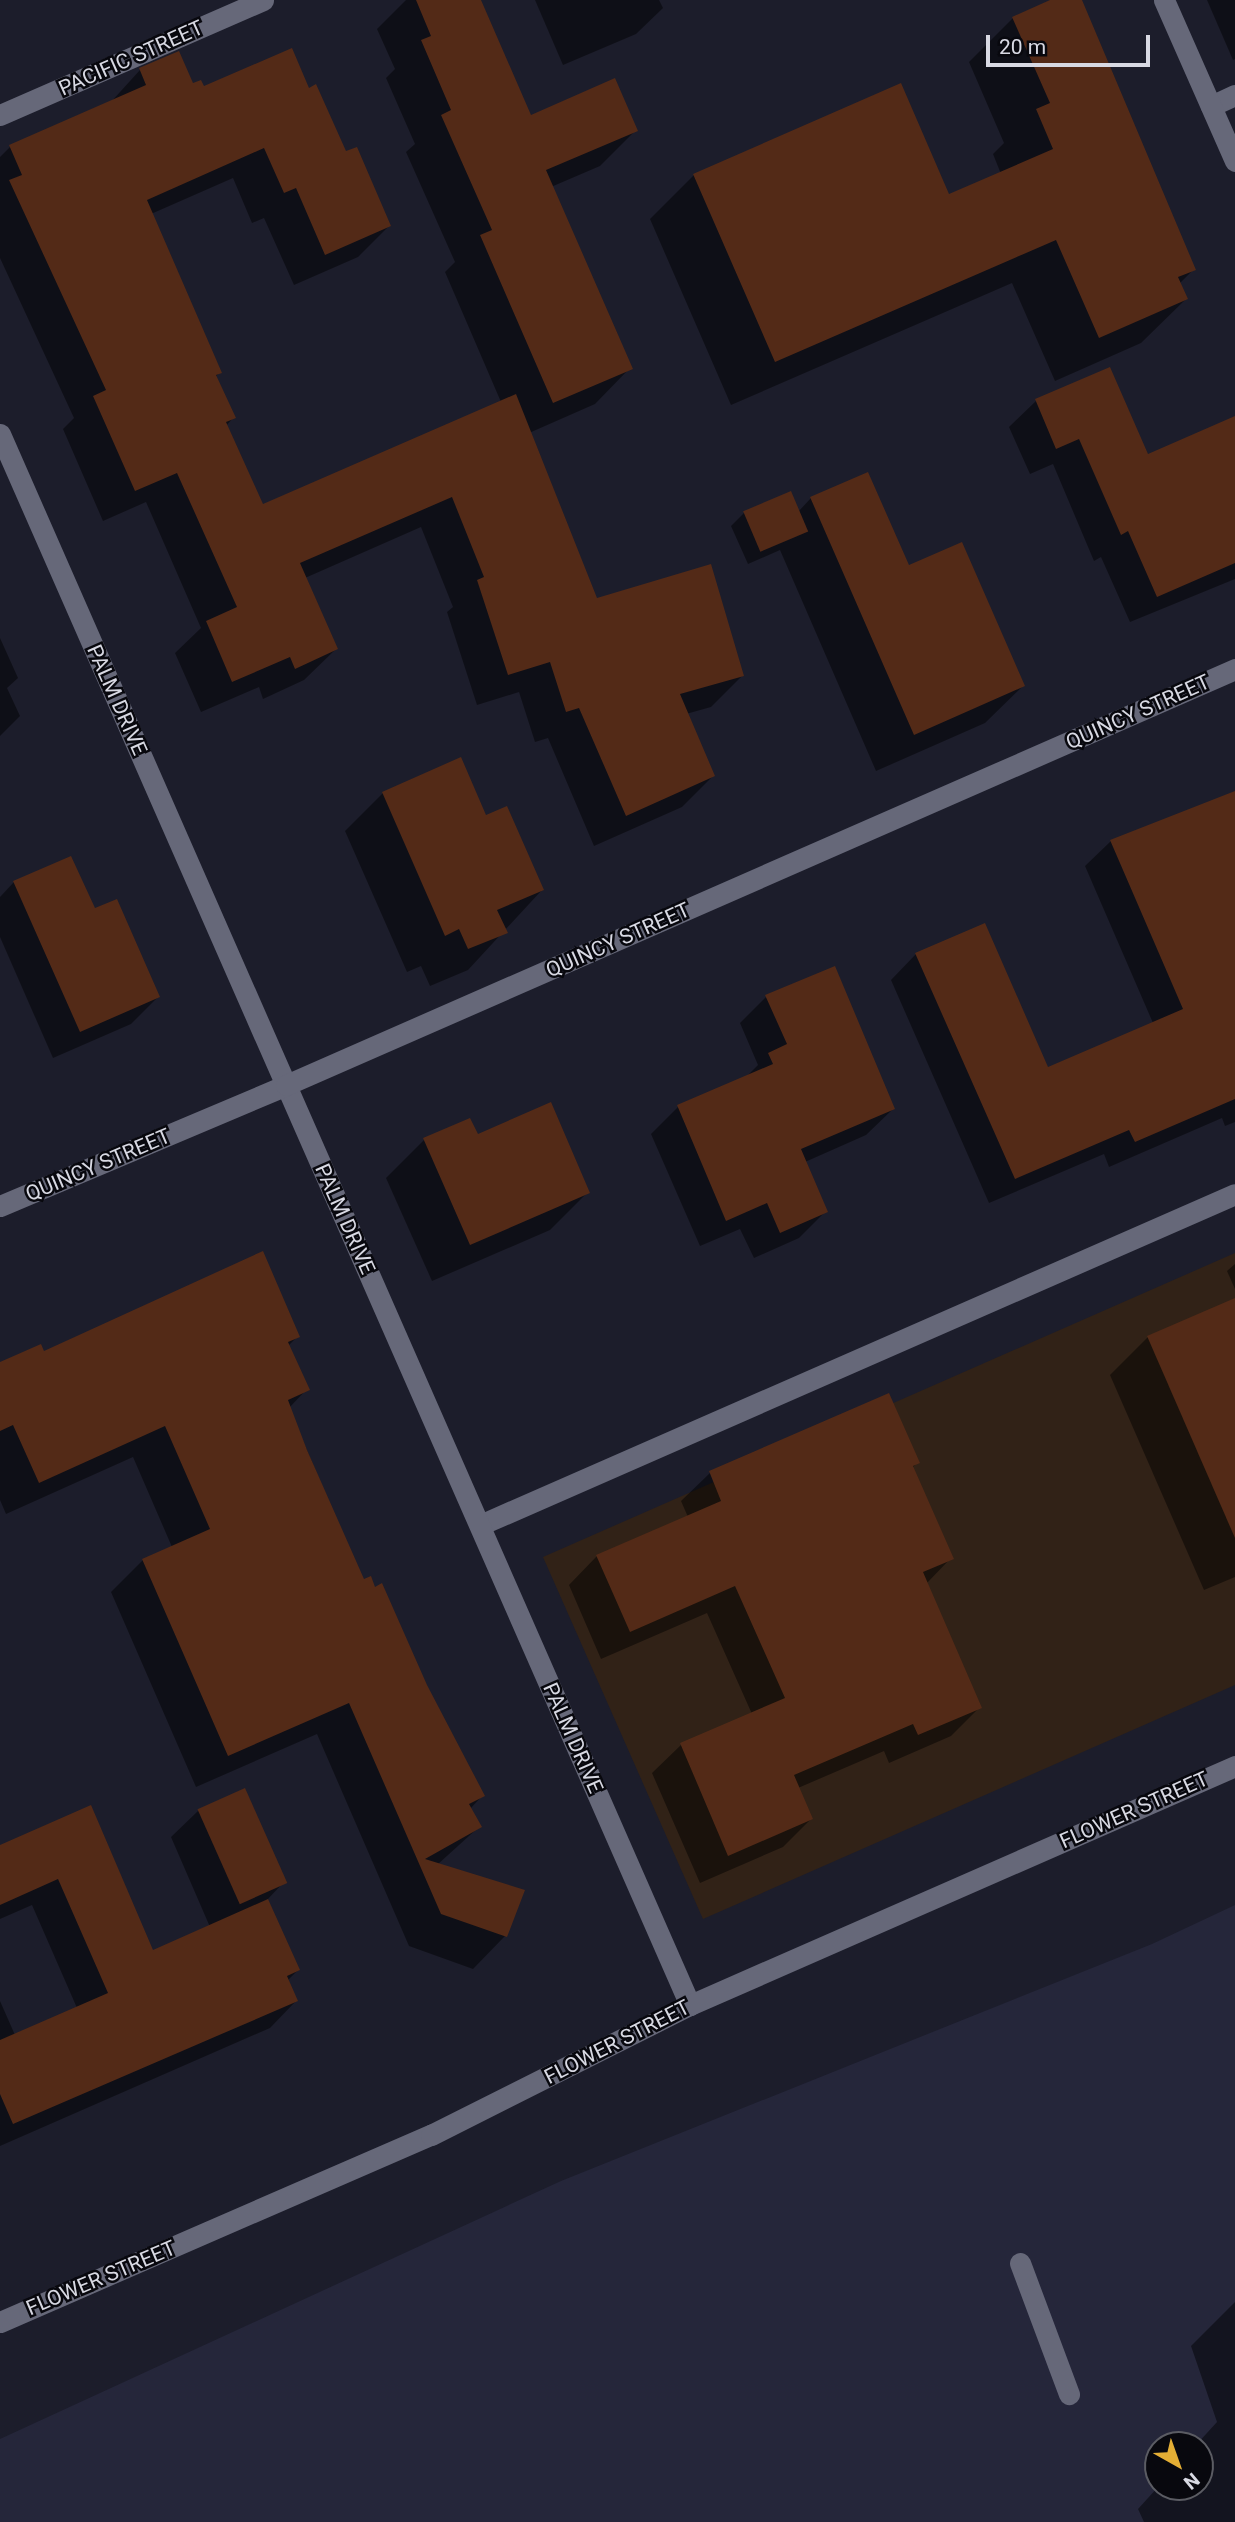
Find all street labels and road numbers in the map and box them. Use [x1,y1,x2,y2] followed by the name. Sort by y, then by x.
[55,15,207,101] street label: PACIFIC STREET
[81,641,153,759] street label: PALM DRIVE
[1062,669,1214,755] street label: QUINCY STREET
[542,897,694,983] street label: QUINCY STREET
[22,1123,174,1207] street label: QUINCY STREET
[309,1160,381,1278] street label: PALM DRIVE
[537,1679,609,1797] street label: PALM DRIVE
[1056,1766,1212,1854] street label: FLOWER STREET
[540,1994,694,2090] street label: FLOWER STREET
[22,2235,180,2321] street label: FLOWER STREET

